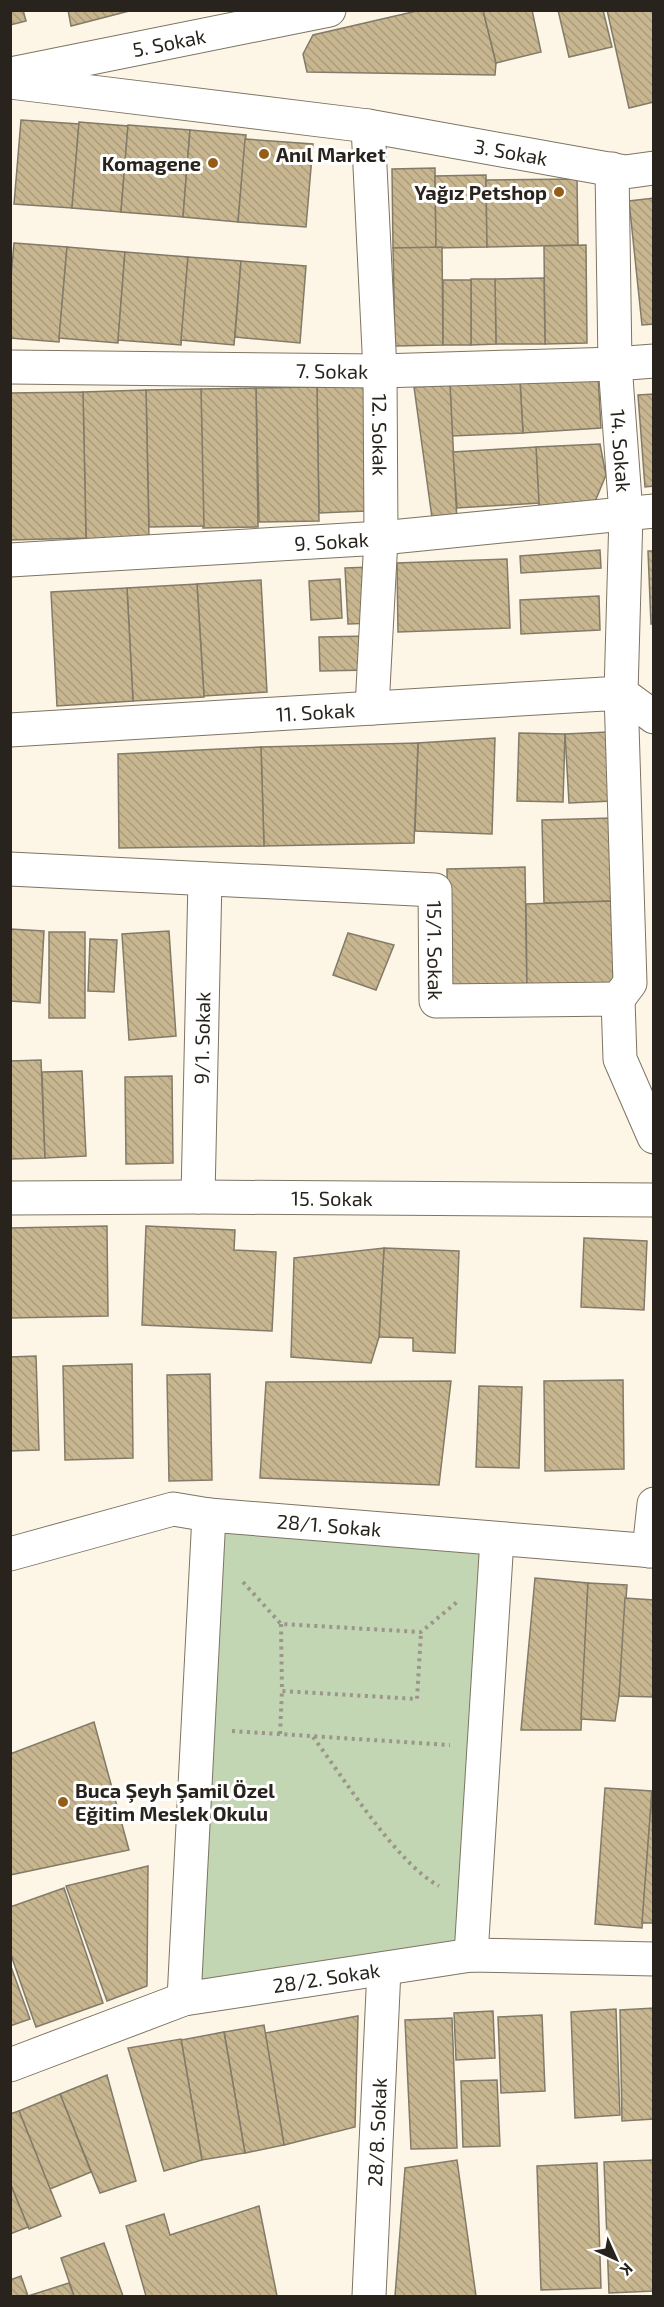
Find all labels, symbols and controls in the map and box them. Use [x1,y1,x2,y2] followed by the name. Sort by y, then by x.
[130,23,207,61] street label: 5. Sokak
[472,133,550,170] street label: 3. Sokak
[276,142,386,166] place label: Anıl Market
[257,147,271,161] marker: Anıl Market
[102,151,201,175] place label: Komagene
[206,156,220,170] marker: Komagene
[414,180,547,204] place label: Yağız Petshop
[552,185,566,199] marker: Yağız Petshop
[296,358,368,383] street label: 7. Sokak
[368,394,393,476] street label: 12. Sokak
[606,408,636,493] street label: 14. Sokak
[294,527,369,555] street label: 9. Sokak
[275,697,356,726] street label: 11. Sokak
[423,900,448,1001] street label: 15/1. Sokak
[188,991,215,1085] street label: 9/1. Sokak
[291,1186,373,1210] street label: 15. Sokak
[276,1509,382,1541] street label: 28/1. Sokak
[75,1778,275,1825] place label: Buca Şeyh Şamil Özel Eğitim Meslek Okulu
[56,1795,70,1809] marker: Buca Şeyh Şamil Özel Eğitim Meslek Okulu
[271,1957,381,1997] street label: 28/2. Sokak
[362,2077,391,2187] street label: 28/8. Sokak
[586,2229,646,2289] north arrow
[616,2260,637,2281] text: K

